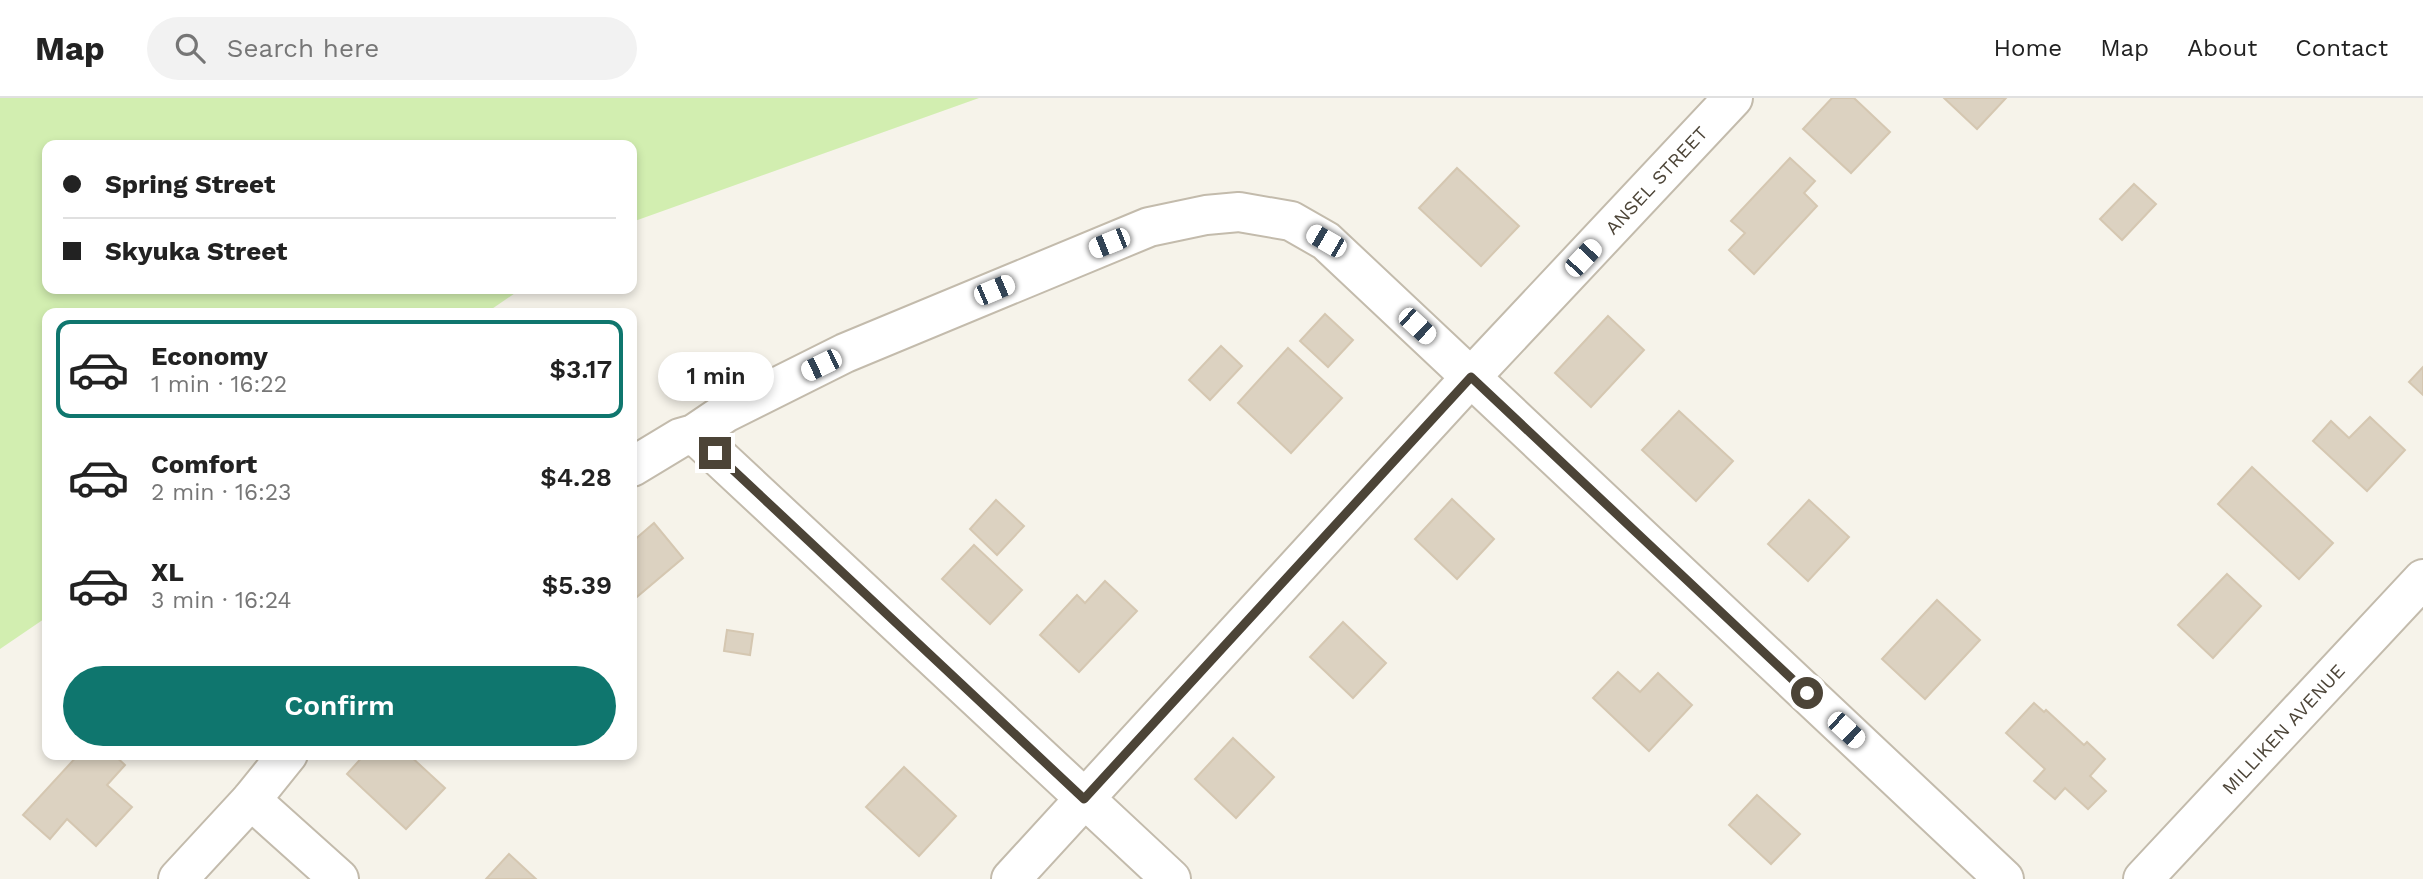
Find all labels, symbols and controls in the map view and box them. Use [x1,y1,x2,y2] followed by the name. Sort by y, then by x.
[147,17,637,80] search box
[35,29,105,68] text: Map
[171,29,209,67] icon: search
[227,33,379,63] text: Search here
[1994,34,2062,62] text: Home
[2100,34,2149,62] text: Map
[2187,34,2257,62] text: About
[2295,34,2388,62] text: Contact
[1600,121,1712,239] street label: ANSEL STREET
[105,169,275,199] text: Spring Street
[1303,221,1350,261] car
[1086,225,1133,261] car
[1561,235,1606,281] car
[105,236,287,266] text: Skyuka Street
[971,272,1018,308] car
[1395,304,1440,348] car
[67,338,130,401] icon: car
[151,341,268,371] text: Economy
[798,346,845,384] car
[657,352,773,400] callout: 1 min
[550,354,612,384] text: $3.17
[686,363,746,390] text: 1 min
[151,371,287,398] text: 1 min · 16:22
[699,437,731,469] route end
[67,446,130,509] icon: car
[151,449,257,479] text: Comfort
[540,462,612,492] text: $4.28
[151,479,292,506] text: 2 min · 16:23
[67,554,130,617] icon: car
[151,557,184,587] text: XL
[542,570,612,600] text: $5.39
[151,587,291,614] text: 3 min · 16:24
[2217,659,2350,799] street label: MILLIKEN AVENUE
[63,666,616,746] button: Confirm
[1791,677,1823,709] route start
[1824,708,1869,752] car

